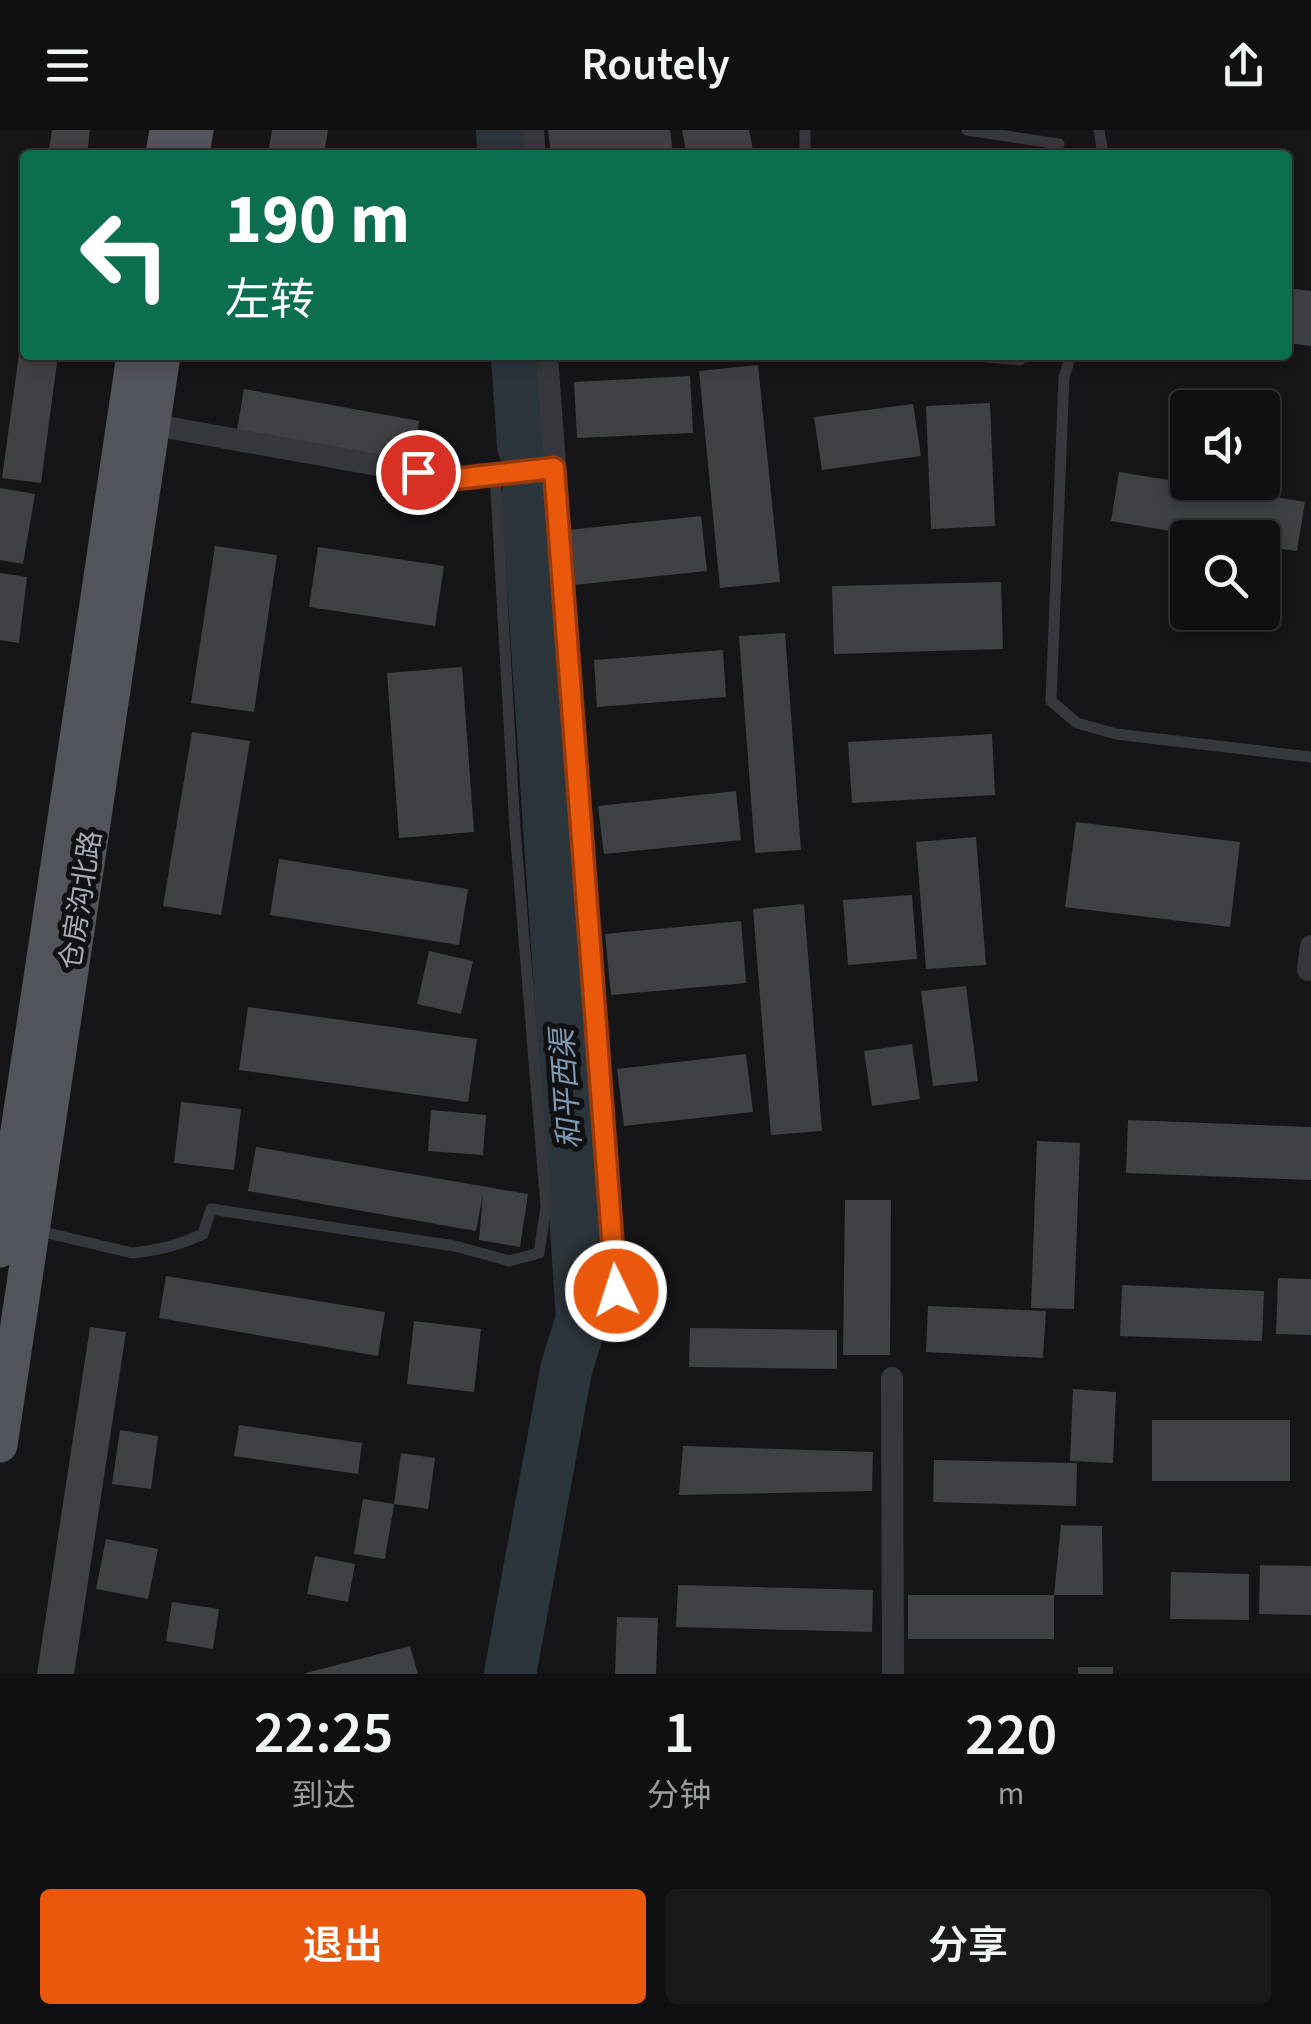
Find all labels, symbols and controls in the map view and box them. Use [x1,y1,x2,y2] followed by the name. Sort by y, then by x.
[581,33,730,97] text: Routely
[40,38,95,93] icon: menu
[1216,38,1271,93] icon: share
[225,170,410,270] text: 190 m
[60,190,190,320] icon: left
[225,269,315,333] text: 左转
[1170,390,1280,630] map controls
[1170,390,1280,500] button: sound
[376,430,461,515] pin
[391,445,446,500] icon: arrive
[1170,520,1280,630] button: search
[50,828,112,972] street label: 仓房沟北路
[541,1024,592,1150] water label: 和平西渠
[564,1239,668,1343] position arrow
[254,1691,393,1776] text: 22:25
[664,1691,695,1776] text: 1
[965,1693,1057,1778] text: 220
[998,1771,1024,1817] text: m
[292,1773,356,1819] text: 到达
[647,1773,711,1819] text: 分钟
[40,1889,646,2004] button: 退出
[666,1889,1271,2004] button: 分享

